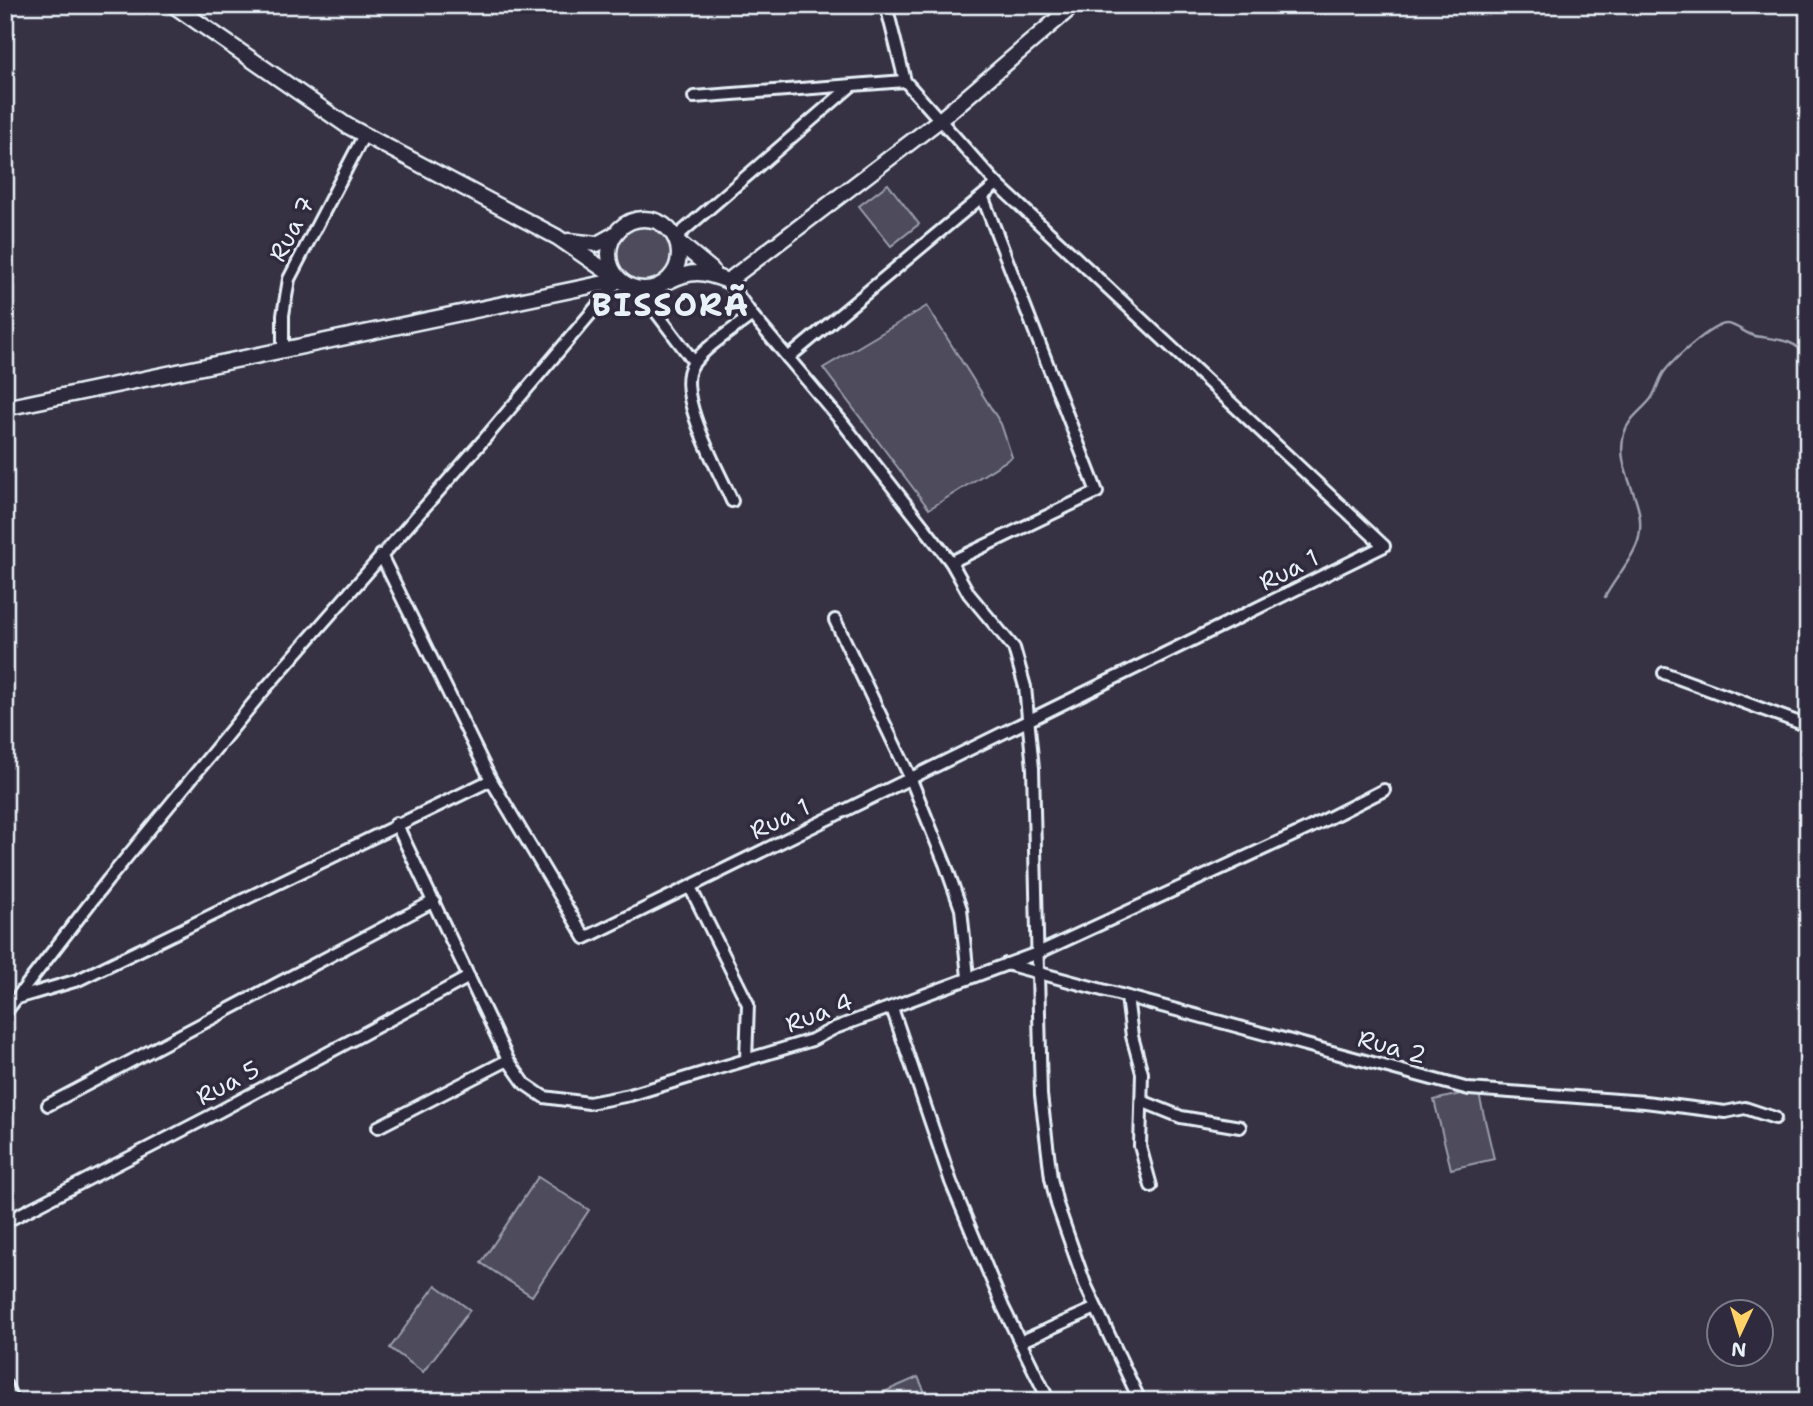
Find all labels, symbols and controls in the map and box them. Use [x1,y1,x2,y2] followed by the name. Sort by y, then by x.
[262,191,322,267] street label: Rua 7
[592,283,750,326] district label: BISSORÃ
[1254,541,1324,599] street label: Rua 1
[745,791,815,847] street label: Rua 1
[781,986,857,1040] street label: Rua 4
[1354,1023,1430,1071] street label: Rua 2
[191,1053,265,1113] street label: Rua 5
[1704,1298,1774,1368] north arrow
[1730,1336,1747,1362] text: N

